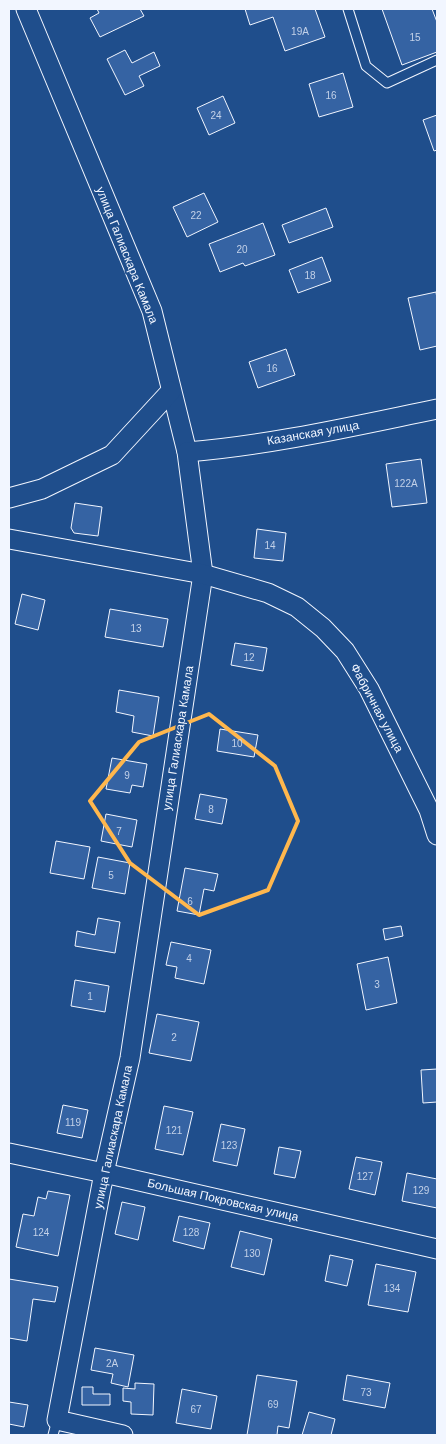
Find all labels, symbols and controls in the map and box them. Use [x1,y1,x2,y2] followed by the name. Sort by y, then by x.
[291,26,309,37] house number: 19А
[409,32,421,43] house number: 15
[325,90,337,101] house number: 16
[210,110,222,121] house number: 24
[93,185,161,326] street label: улица Галиаскара Камала
[190,210,202,221] house number: 22
[236,244,248,255] house number: 20
[304,270,316,281] house number: 18
[266,363,278,374] house number: 16
[266,418,360,448] street label: Казанская улица
[394,478,418,489] house number: 122А
[264,540,276,551] house number: 14
[130,623,142,634] house number: 13
[243,652,255,663] house number: 12
[348,661,406,755] street label: Фабричная улица
[160,664,196,811] street label: улица Галиаскара Камала
[231,738,243,749] house number: 10
[124,770,130,781] house number: 9
[208,804,214,815] house number: 8
[116,826,122,837] house number: 7
[108,870,114,881] house number: 5
[187,896,193,907] house number: 6
[186,953,192,964] house number: 4
[374,979,380,990] house number: 3
[87,991,93,1002] house number: 1
[171,1032,177,1043] house number: 2
[91,1064,135,1210] street label: улица Галиаскара Камала
[65,1117,81,1128] house number: 119
[166,1125,183,1136] house number: 121
[221,1140,238,1151] house number: 123
[357,1171,374,1182] house number: 127
[146,1176,300,1224] street label: Большая Покровская улица
[413,1185,430,1196] house number: 129
[33,1227,50,1238] house number: 124
[183,1227,200,1238] house number: 128
[244,1248,261,1259] house number: 130
[384,1283,401,1294] house number: 134
[106,1358,118,1369] house number: 2А
[360,1387,372,1398] house number: 73
[267,1399,279,1410] house number: 69
[190,1404,202,1415] house number: 67

